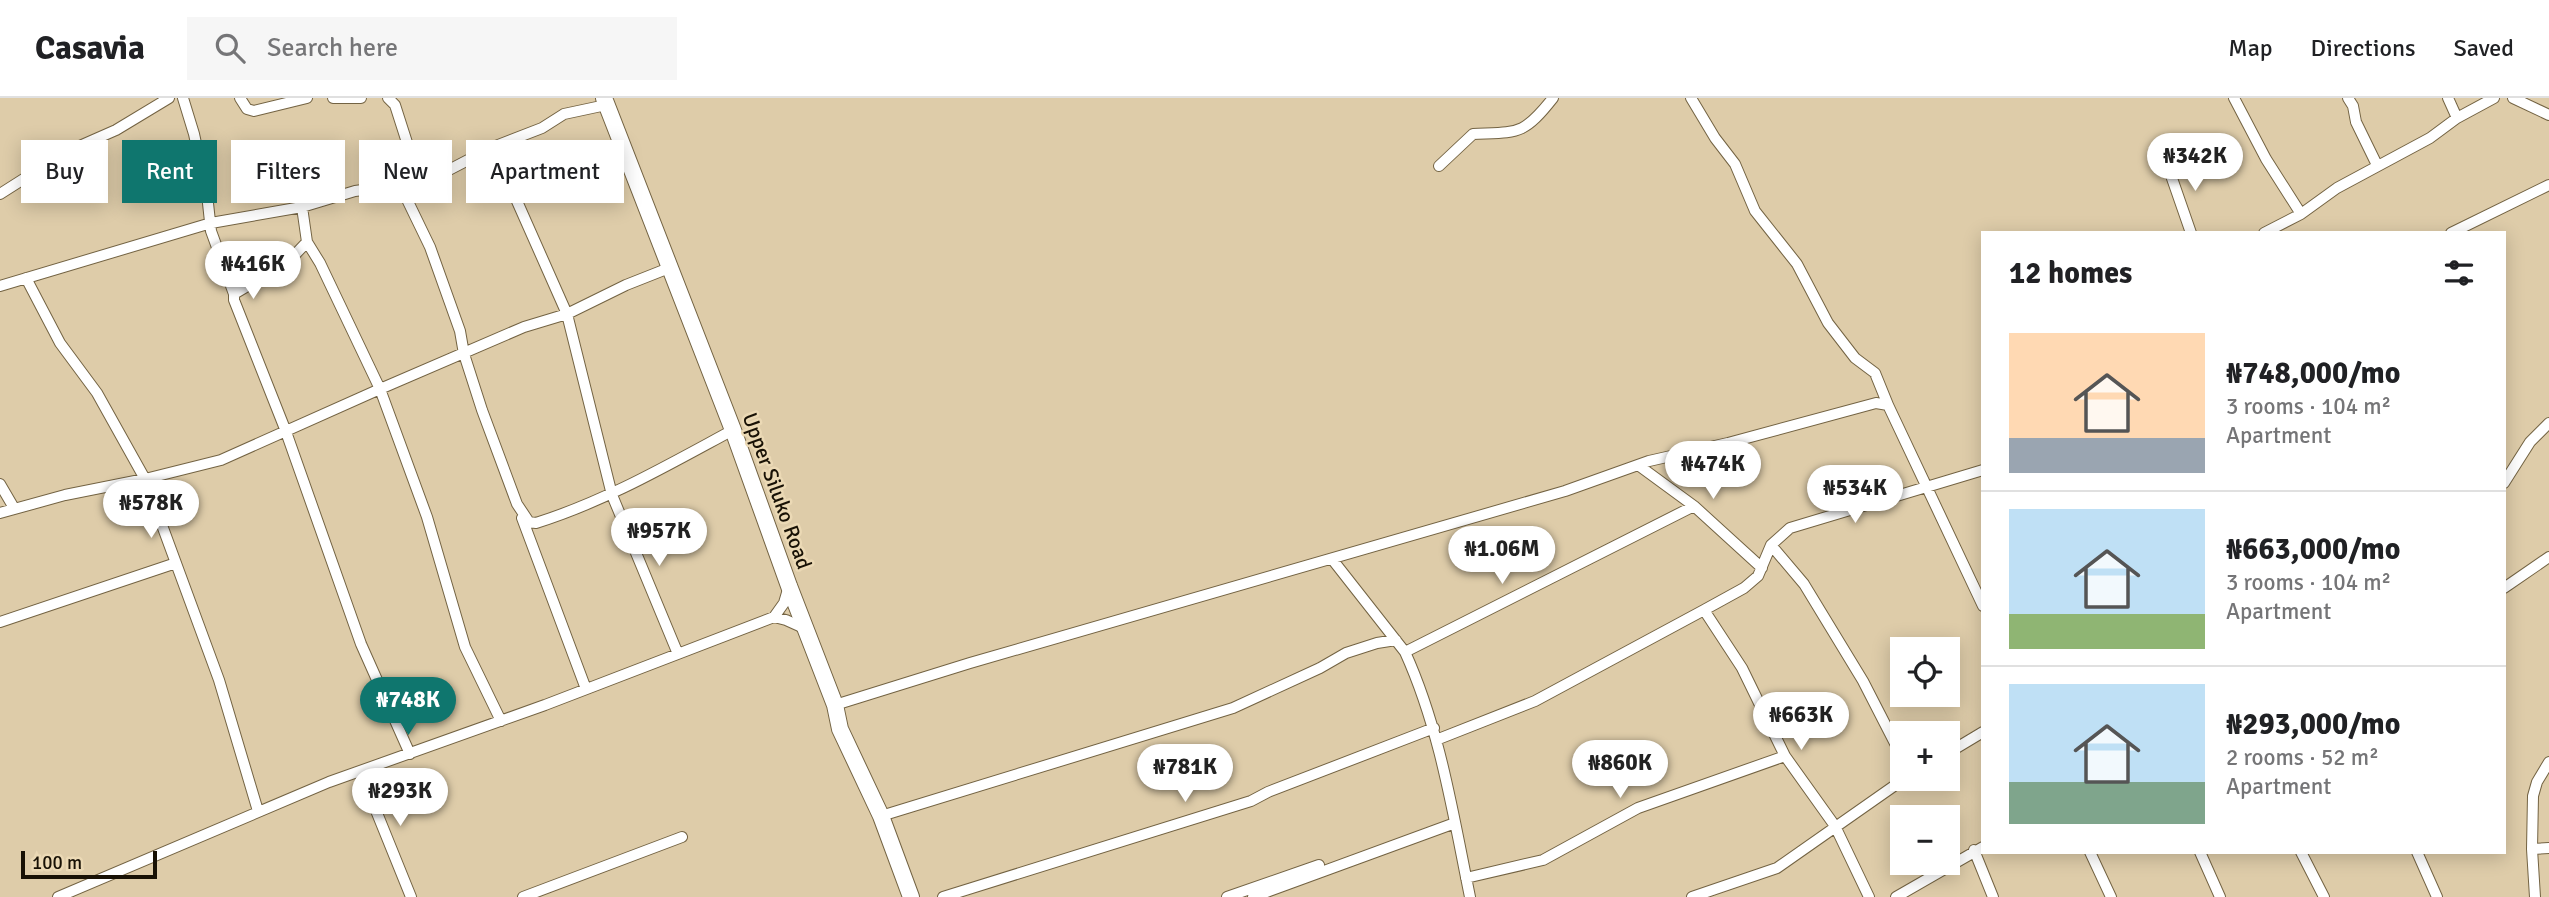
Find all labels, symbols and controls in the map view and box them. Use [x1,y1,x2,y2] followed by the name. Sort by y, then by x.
[187,17,677,80] search box
[35,28,145,69] text: Casavia
[211,29,249,67] icon: search
[267,32,398,64] text: Search here
[2228,33,2273,63] text: Map
[2311,33,2416,63] text: Directions
[2454,33,2514,63] text: Saved
[2146,134,2244,193] pin: ₦342K
[21,140,108,203] chip: Buy
[122,140,217,203] chip: Rent
[231,140,345,203] chip: Filters
[359,140,452,203] chip: New
[466,140,624,203] chip: Apartment
[2163,141,2227,170] text: ₦342K
[204,242,302,301] pin: ₦416K
[221,249,285,278] text: ₦416K
[2440,254,2478,292] icon: filters
[2009,255,2132,292] text: 12 homes
[2226,355,2400,392] text: ₦748,000/mo
[2065,361,2149,445] icon: home
[2226,392,2391,421] text: 3 rooms · 104 m²
[737,409,817,573] street label: Upper Siluko Road
[2226,421,2331,450] text: Apartment
[1664,442,1762,501] pin: ₦474K
[1681,449,1745,478] text: ₦474K
[1806,466,1904,525] pin: ₦534K
[1823,473,1887,502] text: ₦534K
[102,480,200,540] pin: ₦578K
[119,488,183,517] text: ₦578K
[610,508,708,568] pin: ₦957K
[627,516,691,545] text: ₦957K
[1445,526,1559,586] pin: ₦1.06M
[2226,531,2400,568] text: ₦663,000/mo
[1464,534,1540,563] text: ₦1.06M
[2065,537,2149,621] icon: home
[2226,568,2391,597] text: 3 rooms · 104 m²
[2226,597,2331,626] text: Apartment
[1890,637,1960,875] map controls
[1890,637,1960,707] button: locate
[359,678,457,737] pin: ₦748K
[376,685,440,714] text: ₦748K
[1752,692,1850,752] pin: ₦663K
[1769,700,1833,729] text: ₦663K
[2226,706,2400,743] text: ₦293,000/mo
[2065,712,2149,796] icon: home
[1890,721,1960,791] button: +
[1571,740,1669,800] pin: ₦860K
[2226,743,2379,772] text: 2 rooms · 52 m²
[1136,744,1234,804] pin: ₦781K
[1588,748,1652,777] text: ₦860K
[1153,752,1217,781] text: ₦781K
[351,768,449,828] pin: ₦293K
[2226,772,2331,801] text: Apartment
[368,776,432,805] text: ₦293K
[1890,805,1960,875] button: −
[21,848,158,880] scale bar
[32,851,82,875] text: 100 m

